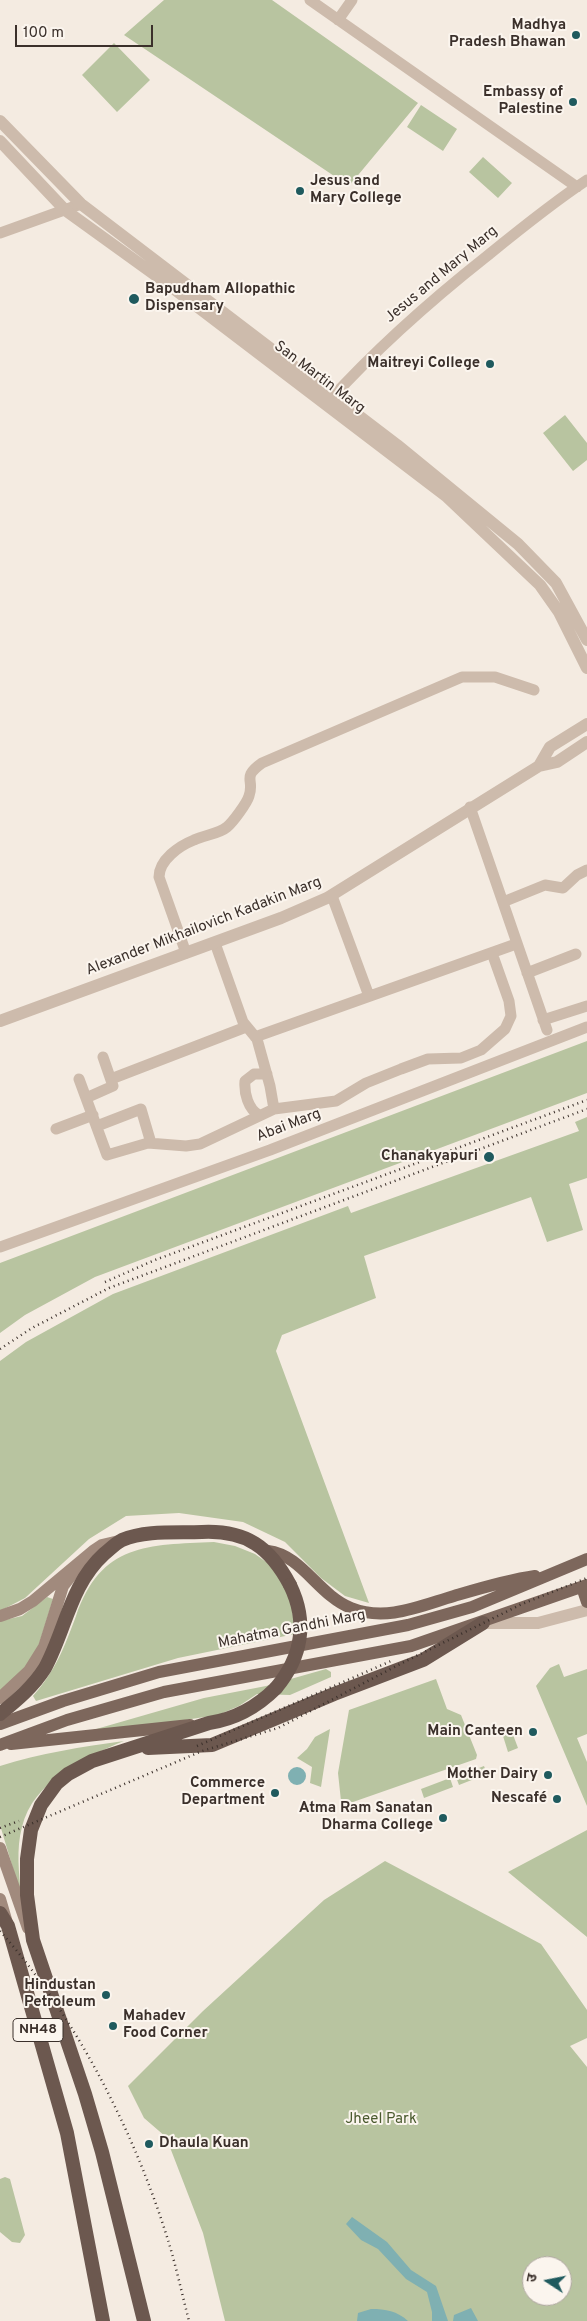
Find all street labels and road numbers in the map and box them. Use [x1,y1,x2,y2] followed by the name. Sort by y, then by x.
[382,223,502,327] street label: Jesus and Mary Marg
[270,338,368,418] street label: San Martin Marg
[84,874,324,980] street label: Alexander Mikhailovich Kadakin Marg
[254,1105,324,1147] street label: Abai Marg
[217,1607,367,1653] street label: Mahatma Gandhi Marg
[13,2018,63,2042] road number: NH48

